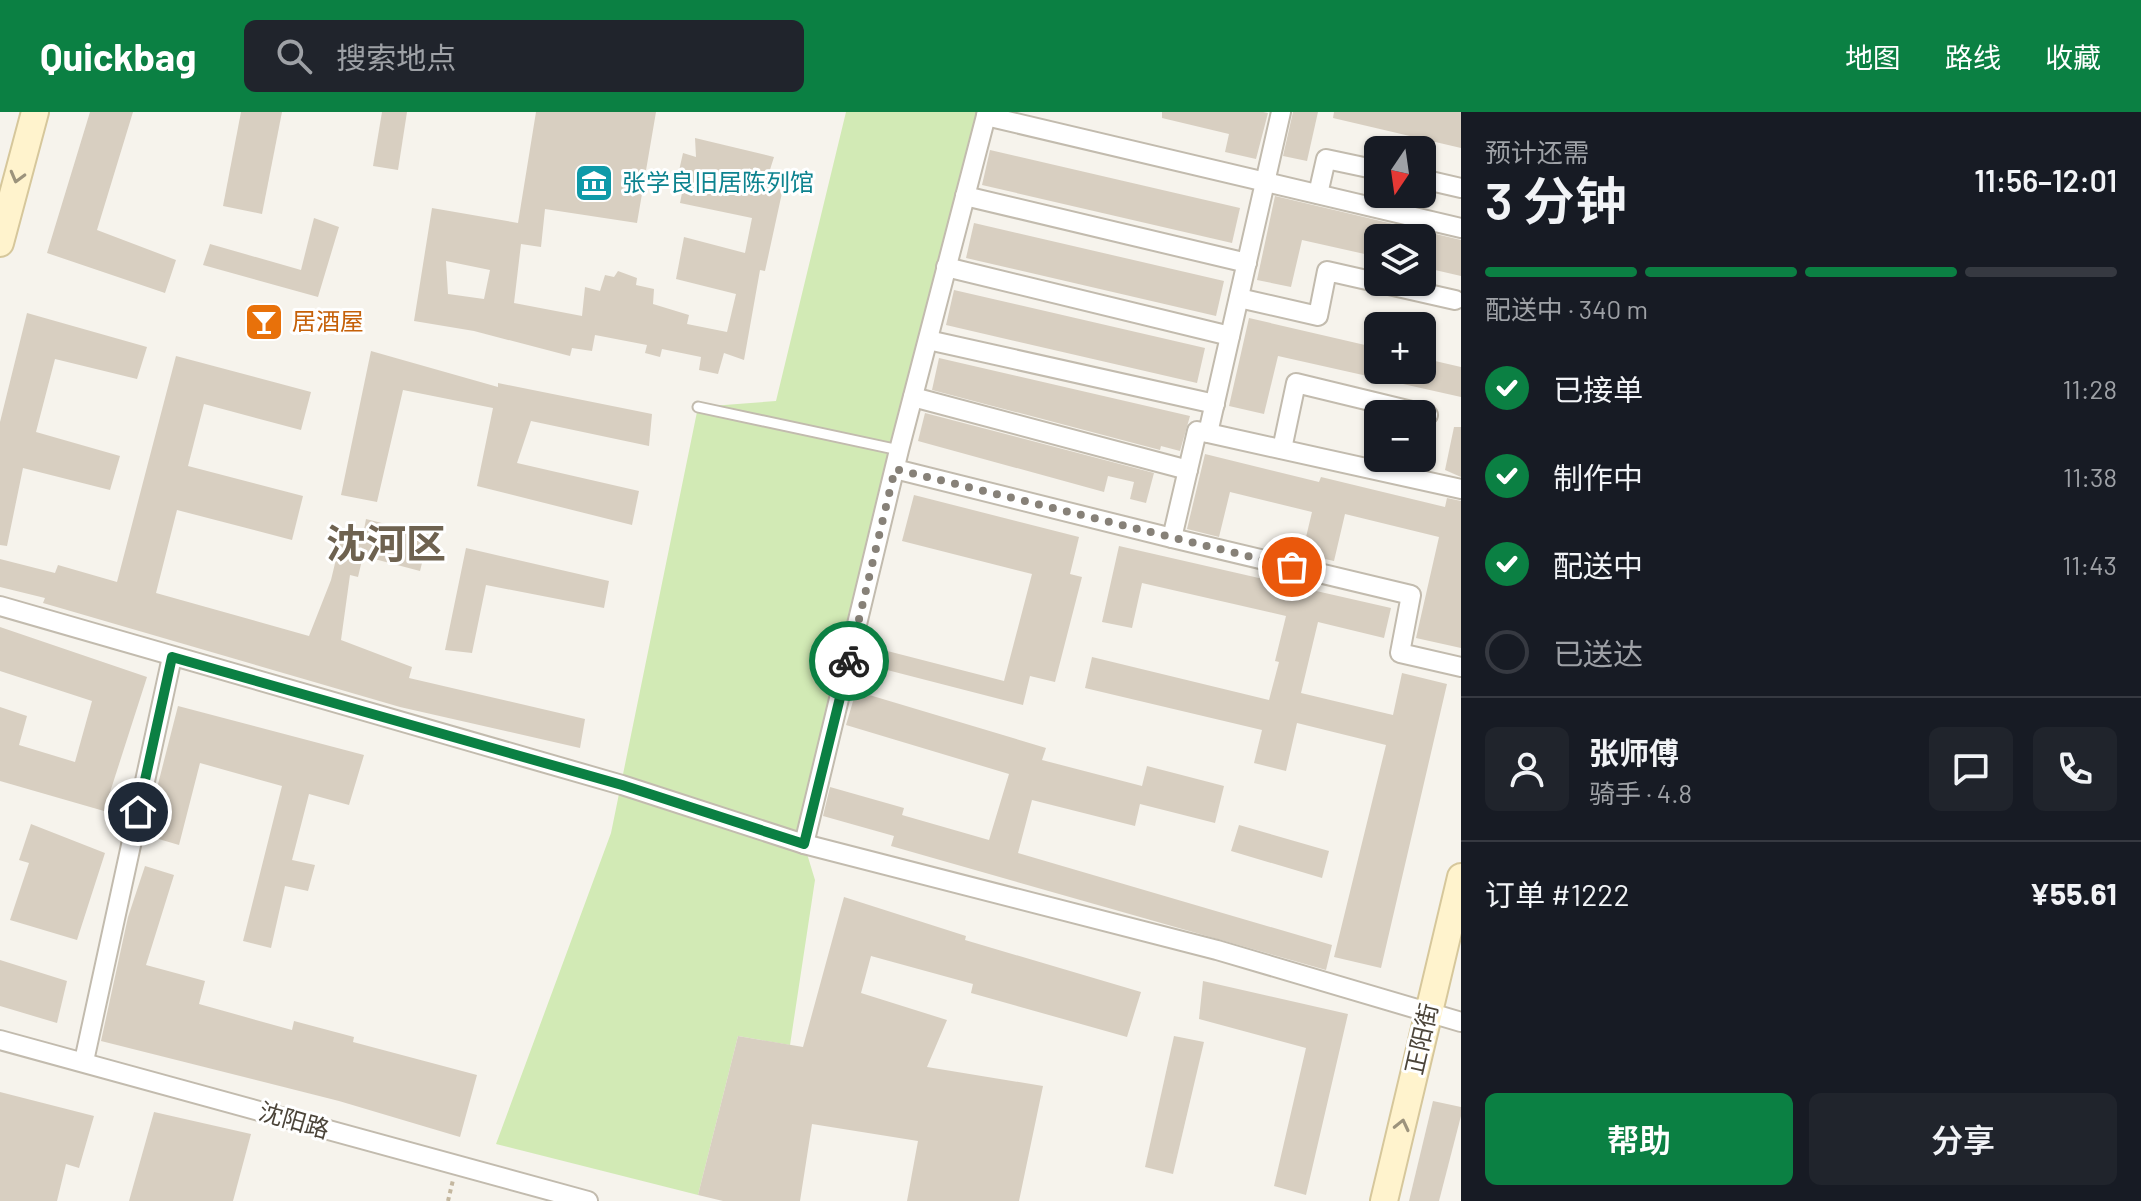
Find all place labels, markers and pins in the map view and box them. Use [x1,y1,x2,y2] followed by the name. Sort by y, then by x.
[573,162,615,204] museum icon: 张学良旧居陈列馆
[622,167,814,196] place label: 张学良旧居陈列馆
[243,301,285,343] bar icon: 居酒屋
[292,306,364,335] place label: 居酒屋
[1258,533,1326,601] pin
[104,778,172,846] pin

